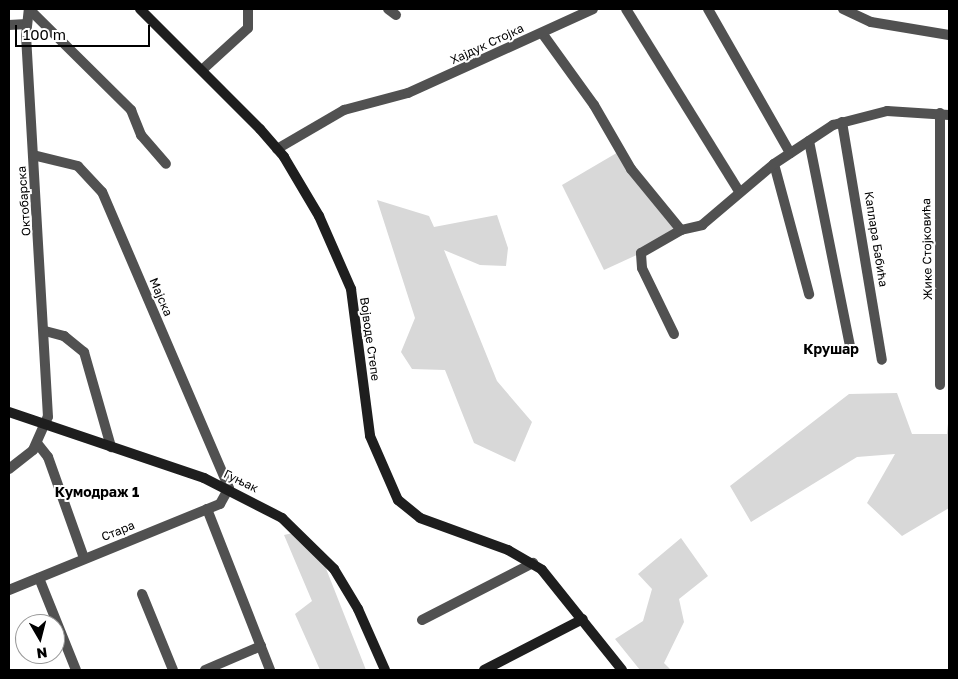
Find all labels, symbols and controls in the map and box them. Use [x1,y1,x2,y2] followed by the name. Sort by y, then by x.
[18,15,152,47] scale bar
[448,21,526,67] street label: Хајдук Стојка
[23,25,66,43] text: 100 m
[14,166,34,236] street label: Октобарска
[861,190,891,288] street label: Каплара Бабића
[919,198,935,300] street label: Жике Стојковића
[146,276,176,318] street label: Мајска
[357,296,383,382] street label: Војводе Степе
[803,341,859,357] district label: Крушар
[221,466,261,496] street label: Гуњак
[55,484,139,500] district label: Кумодраж 1
[99,518,137,544] street label: Стара
[15,614,65,664] north arrow
[36,644,48,663] text: N

